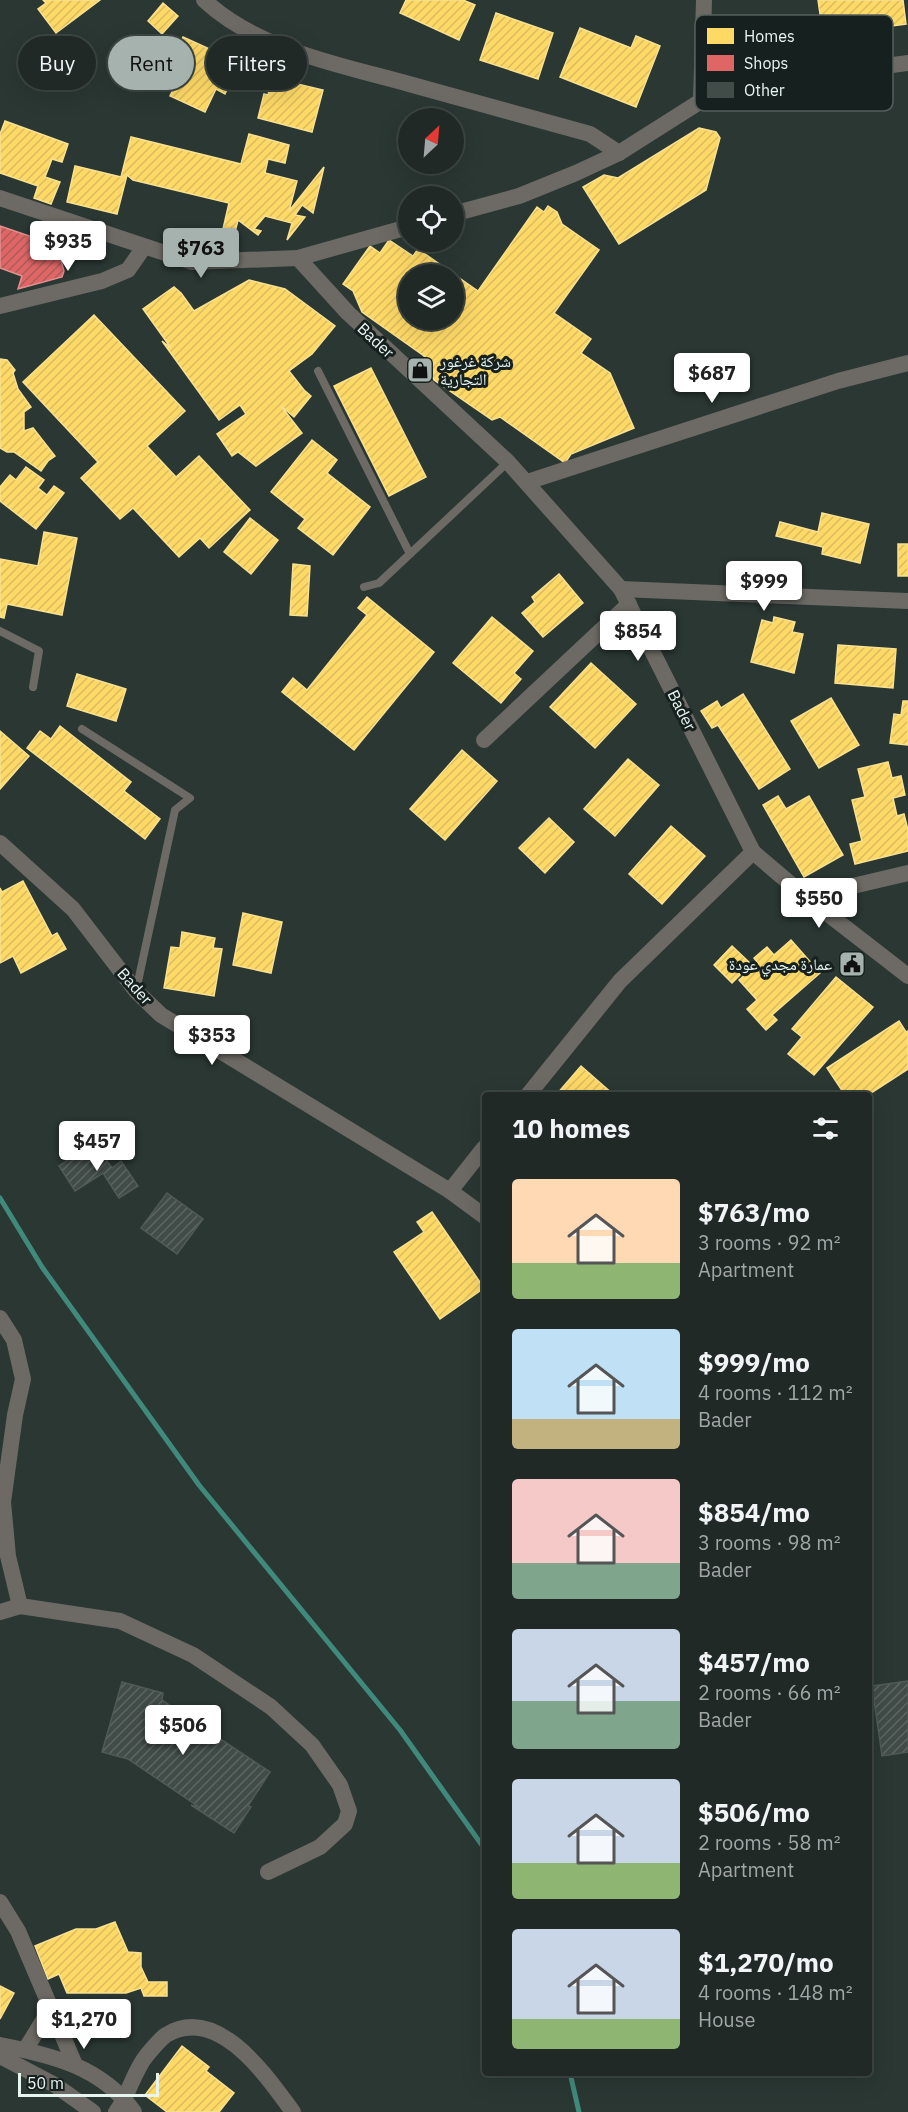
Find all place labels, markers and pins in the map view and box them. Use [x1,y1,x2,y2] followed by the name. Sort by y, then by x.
[32,221,104,272] pin: $935
[165,228,237,279] pin: $763
[439,351,511,389] place label: شركة غرغور التجارية
[676,353,748,404] pin: $687
[405,355,435,385] shop icon: شركة غرغور التجارية
[728,561,800,612] pin: $999
[602,611,674,662] pin: $854
[783,878,855,929] pin: $550
[837,949,867,979] public building icon: عمارة مجدي عودة
[729,954,832,977] place label: عمارة مجدي عودة
[176,1015,248,1066] pin: $353
[61,1121,133,1172] pin: $457
[147,1705,219,1756] pin: $506
[35,1999,133,2050] pin: $1,270

